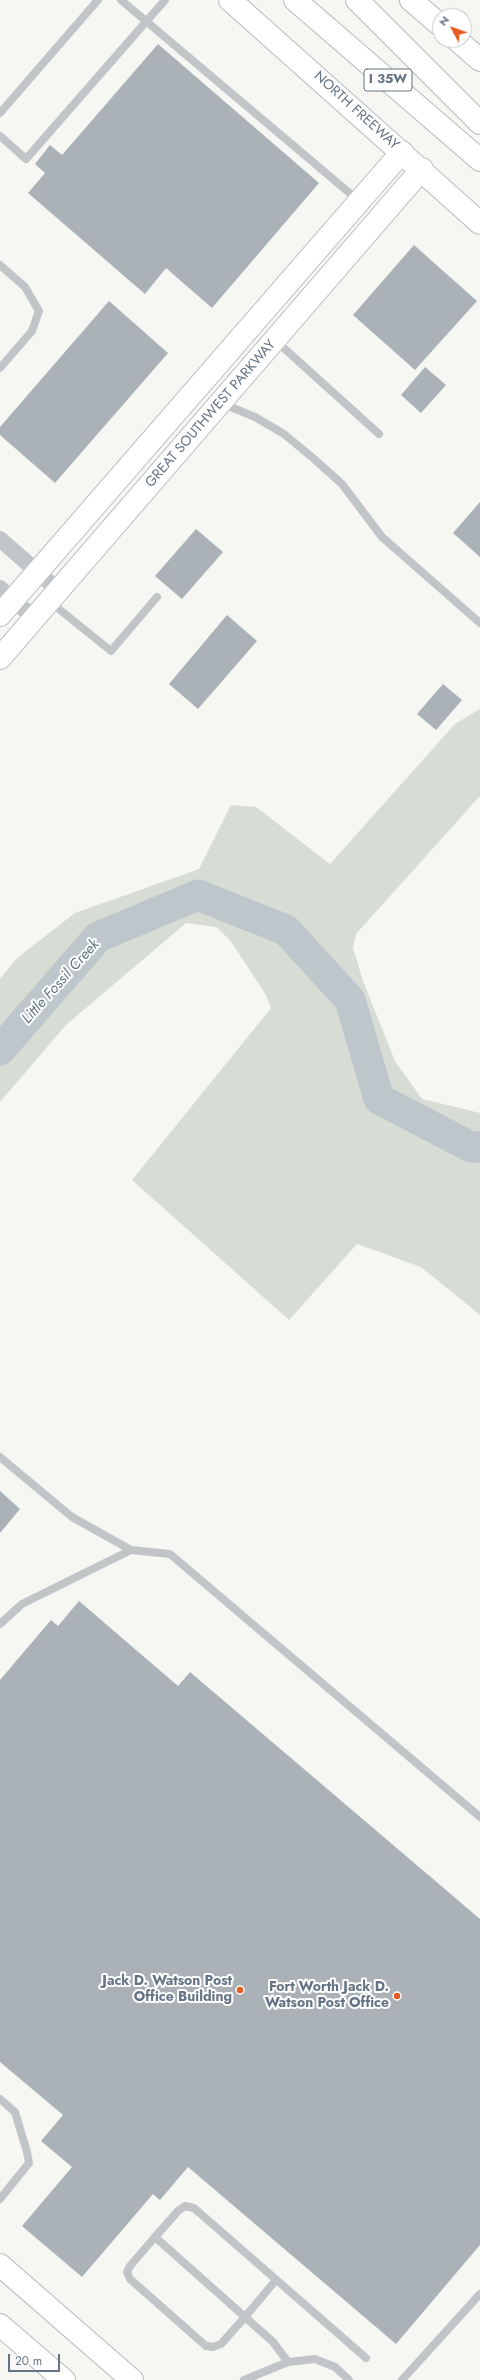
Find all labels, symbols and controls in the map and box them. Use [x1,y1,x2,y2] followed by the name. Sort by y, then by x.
[432,8,472,48] north arrow
[435,12,453,29] text: N
[310,68,402,154] street label: NORTH FREEWAY
[364,69,412,91] road number: I 35W
[142,337,280,491] street label: GREAT SOUTHWEST PARKWAY
[19,936,103,1028] water label: Little Fossil Creek
[102,1974,232,2006] place label: Jack D. Watson Post Office Building
[265,1980,389,2012] place label: Fort Worth Jack D. Watson Post Office
[235,1985,245,1995] marker: Jack D. Watson Post Office Building
[392,1991,402,2001] marker: Fort Worth Jack D. Watson Post Office
[10,2346,62,2372] scale bar
[15,2352,42,2370] text: 20 m

